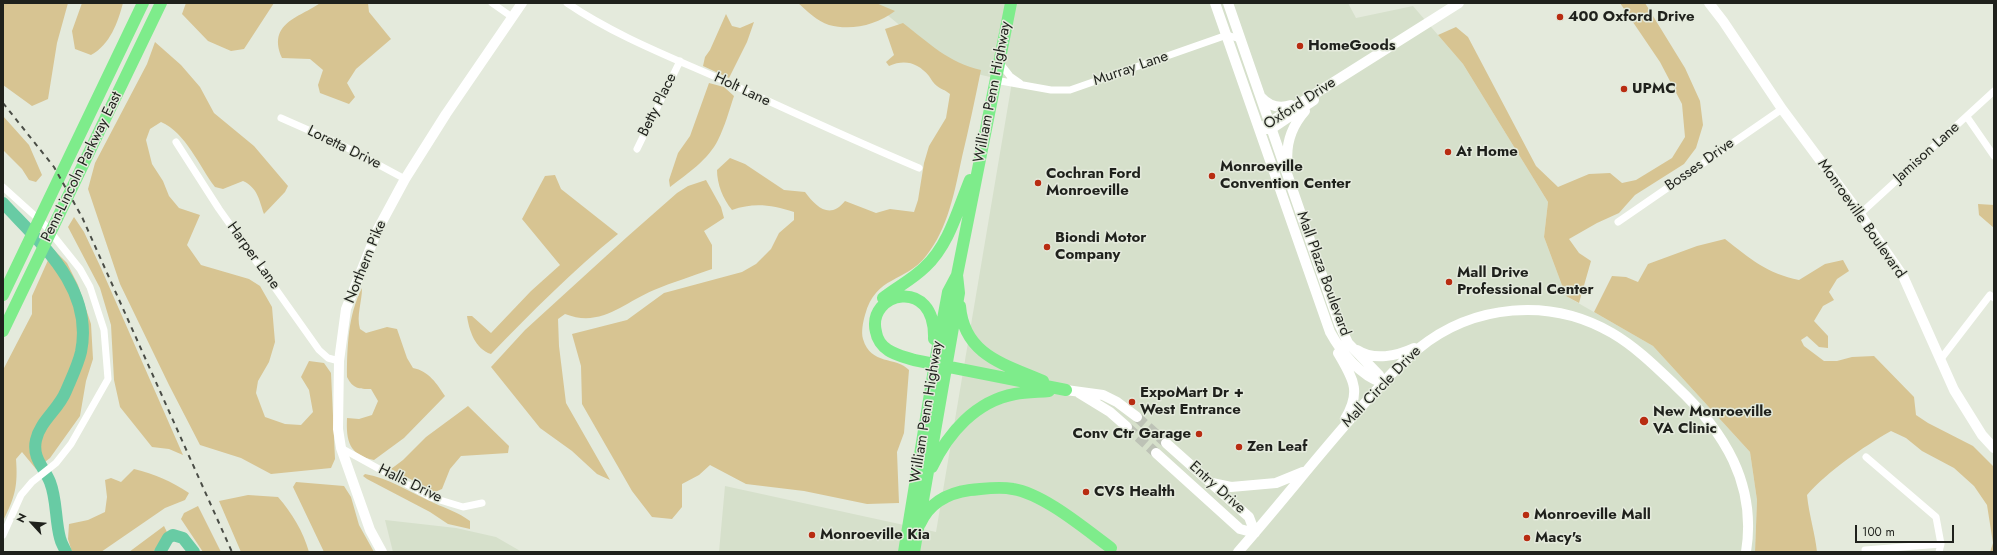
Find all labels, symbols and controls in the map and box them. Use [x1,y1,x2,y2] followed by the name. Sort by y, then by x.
[1568,8,1695,26] place label: 400 Oxford Drive
[1555,12,1565,22] marker: 400 Oxford Drive
[970,20,1016,164] street label: William Penn Highway
[1308,37,1396,55] place label: HomeGoods
[1295,41,1305,51] marker: HomeGoods
[1091,48,1171,90] street label: Murray Lane
[711,69,773,111] street label: Holt Lane
[635,70,681,140] street label: Betty Place
[1261,74,1339,134] street label: Oxford Drive
[1632,80,1676,98] place label: UPMC
[1619,84,1629,94] marker: UPMC
[38,89,126,245] street label: Penn-Lincoln Parkway East
[1890,119,1964,187] street label: Jamison Lane
[304,122,384,174] street label: Loretta Drive
[1662,135,1738,195] street label: Bosses Drive
[1456,143,1518,161] place label: At Home
[1443,147,1453,157] marker: At Home
[1813,156,1909,282] street label: Monroeville Boulevard
[1220,158,1351,193] place label: Monroeville Convention Center
[1046,165,1141,200] place label: Cochran Ford Monroeville
[1207,171,1217,181] marker: Monroeville Convention Center
[1033,178,1043,188] marker: Cochran Ford Monroeville
[1292,209,1354,339] street label: Mall Plaza Boulevard
[341,218,391,306] street label: Northern Pike
[223,219,283,293] street label: Harper Lane
[1055,229,1146,264] place label: Biondi Motor Company
[1042,242,1052,252] marker: Biondi Motor Company
[1457,264,1594,299] place label: Mall Drive Professional Center
[1444,277,1454,287] marker: Mall Drive Professional Center
[907,340,947,484] street label: William Penn Highway
[1339,343,1425,431] street label: Mall Circle Drive
[1140,384,1244,419] place label: ExpoMart Dr + West Entrance
[1127,397,1137,407] marker: ExpoMart Dr + West Entrance
[1653,403,1772,438] place label: New Monroeville VA Clinic
[1638,415,1650,427] marker: New Monroeville VA Clinic
[1072,425,1191,443] place label: Conv Ctr Garage
[1194,429,1204,439] marker: Conv Ctr Garage
[1247,438,1307,456] place label: Zen Leaf
[1234,442,1244,452] marker: Zen Leaf
[1185,458,1249,518] street label: Entry Drive
[375,461,445,507] street label: Halls Drive
[1094,483,1175,501] place label: CVS Health
[1081,487,1091,497] marker: CVS Health
[12,503,52,543] north arrow
[1534,506,1651,524] place label: Monroeville Mall
[12,510,30,525] text: N
[1521,510,1531,520] marker: Monroeville Mall
[1857,517,1956,543] scale bar
[1862,523,1895,541] text: 100 m
[820,526,930,544] place label: Monroeville Kia
[1535,529,1582,547] place label: Macy's
[807,530,817,540] marker: Monroeville Kia
[1522,533,1532,543] marker: Macy's

